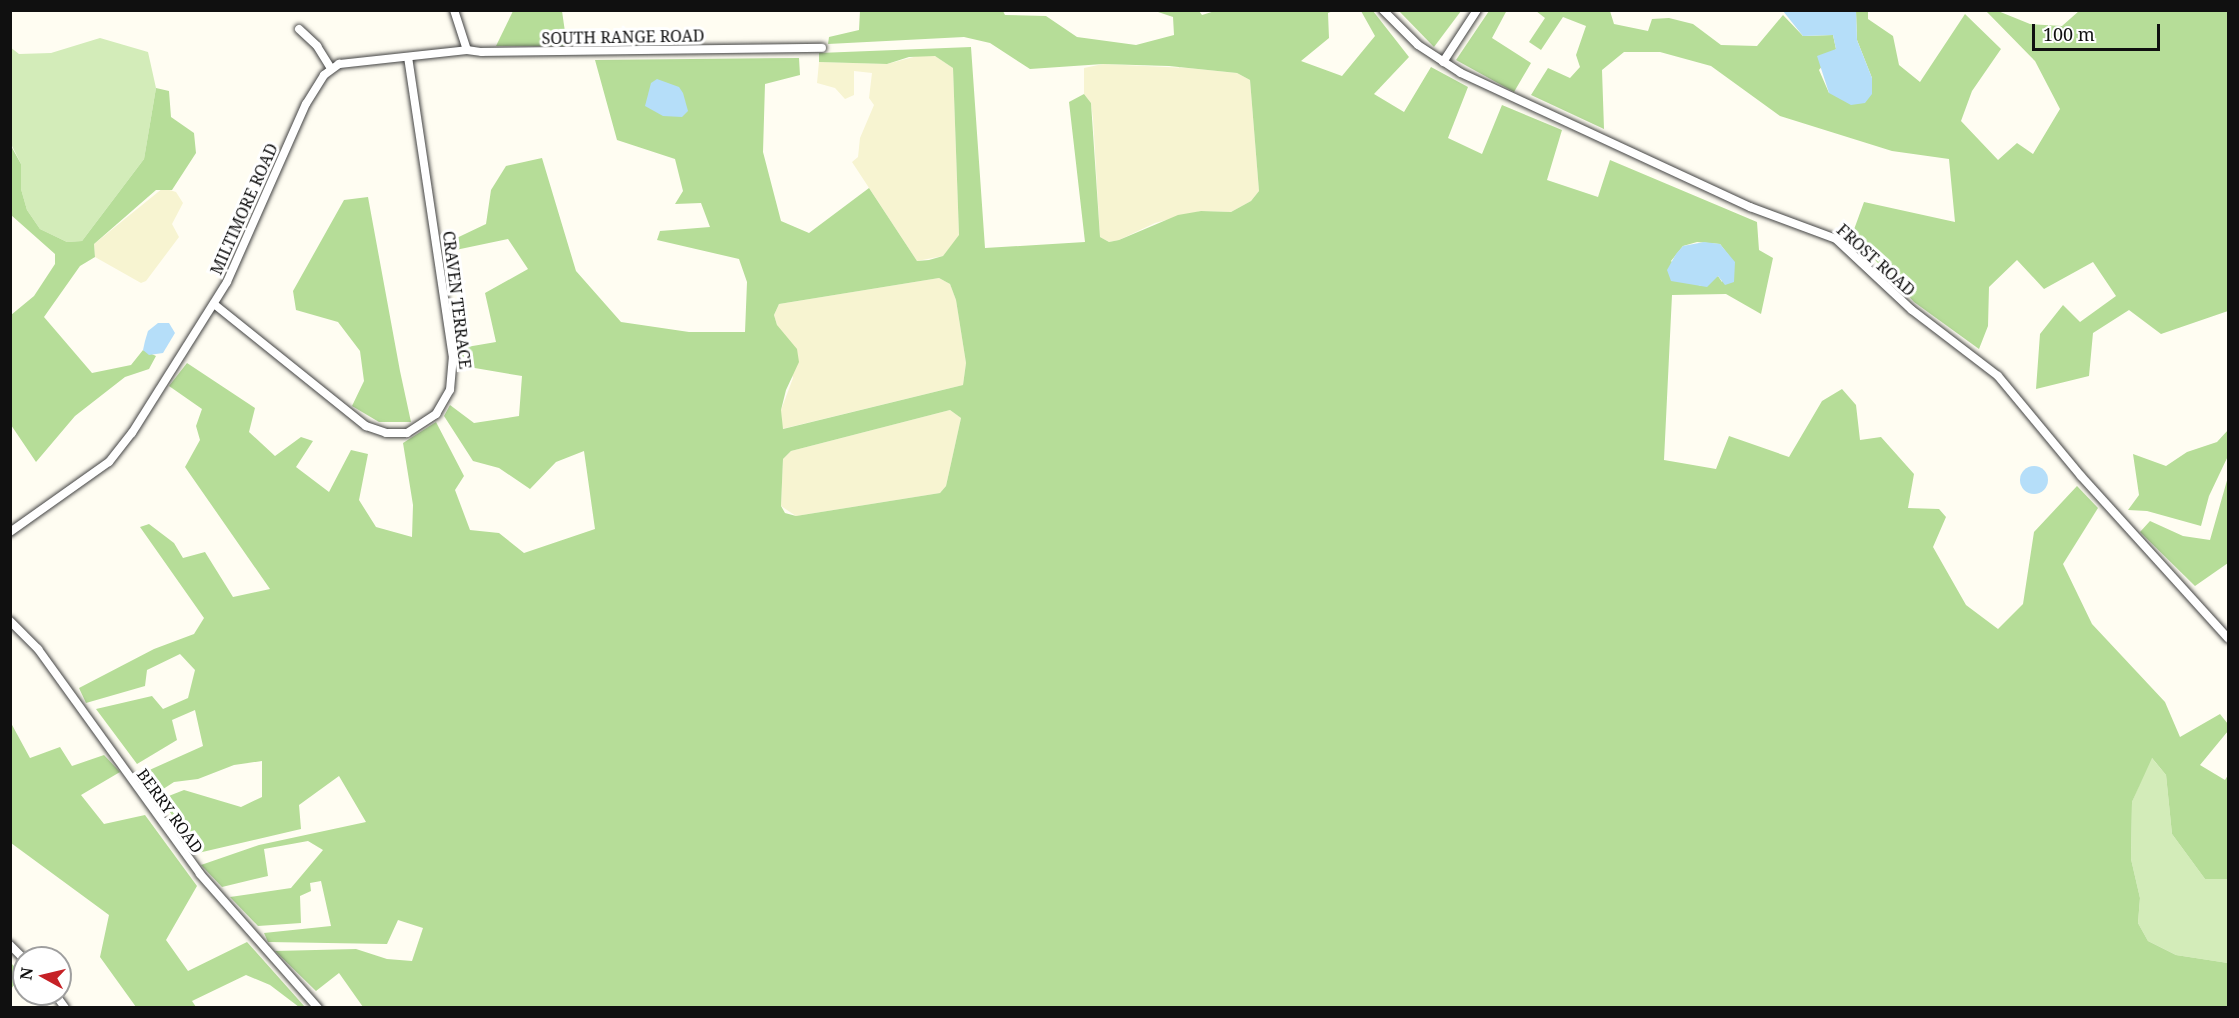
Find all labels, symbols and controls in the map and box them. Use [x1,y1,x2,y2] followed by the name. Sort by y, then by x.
[2035,12,2162,50] scale bar
[2043,22,2095,46] text: 100 m
[541,26,705,48] street label: SOUTH RANGE ROAD
[206,140,282,278] street label: MILTIMORE ROAD
[1833,220,1919,300] street label: FROST ROAD
[439,230,475,370] street label: CRAVEN TERRACE
[133,765,207,857] street label: BERRY ROAD
[12,946,72,1006] north arrow
[14,966,38,982] text: N

